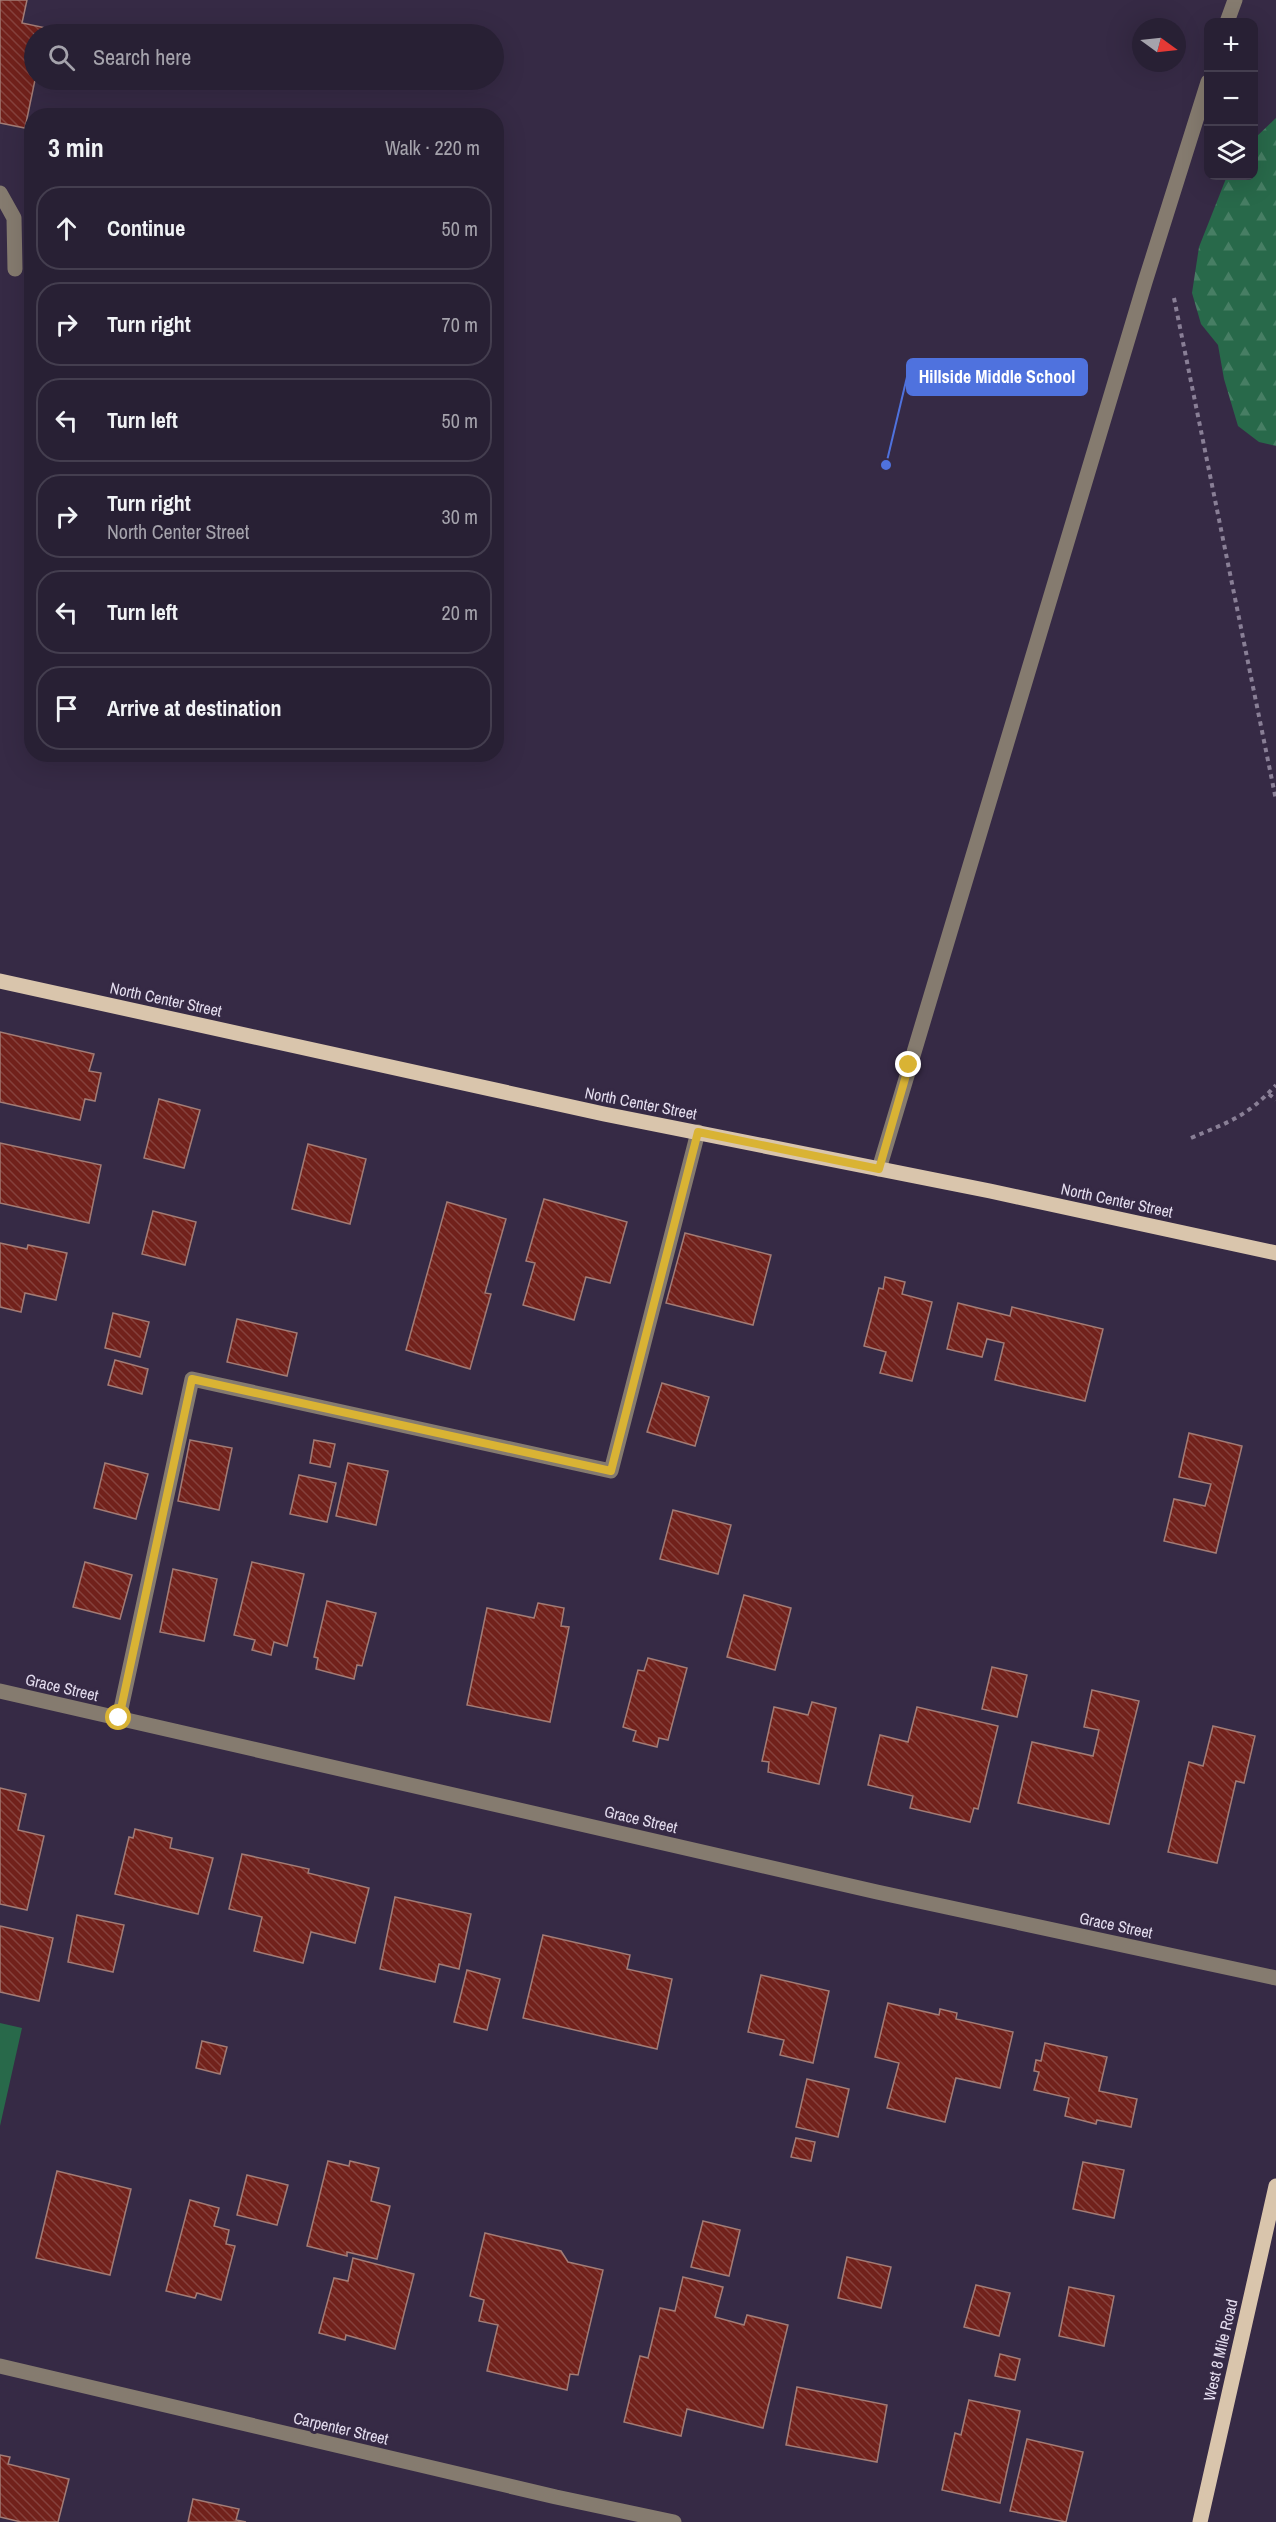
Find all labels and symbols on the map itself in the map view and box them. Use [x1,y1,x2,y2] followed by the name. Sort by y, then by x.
[1132,18,1186,72] north arrow
[907,359,1087,395] callout: Hillside Middle School
[919,364,1075,389] text: Hillside Middle School
[108,976,224,1022] street label: North Center Street
[895,1051,921,1077] route end
[583,1081,699,1125] street label: North Center Street
[1059,1177,1175,1223] street label: North Center Street
[23,1668,101,1706] street label: Grace Street
[105,1704,131,1730] route start
[602,1800,680,1838] street label: Grace Street
[1077,1907,1155,1944] street label: Grace Street
[1198,2297,1242,2403] street label: West 8 Mile Road
[291,2406,391,2450] street label: Carpenter Street

